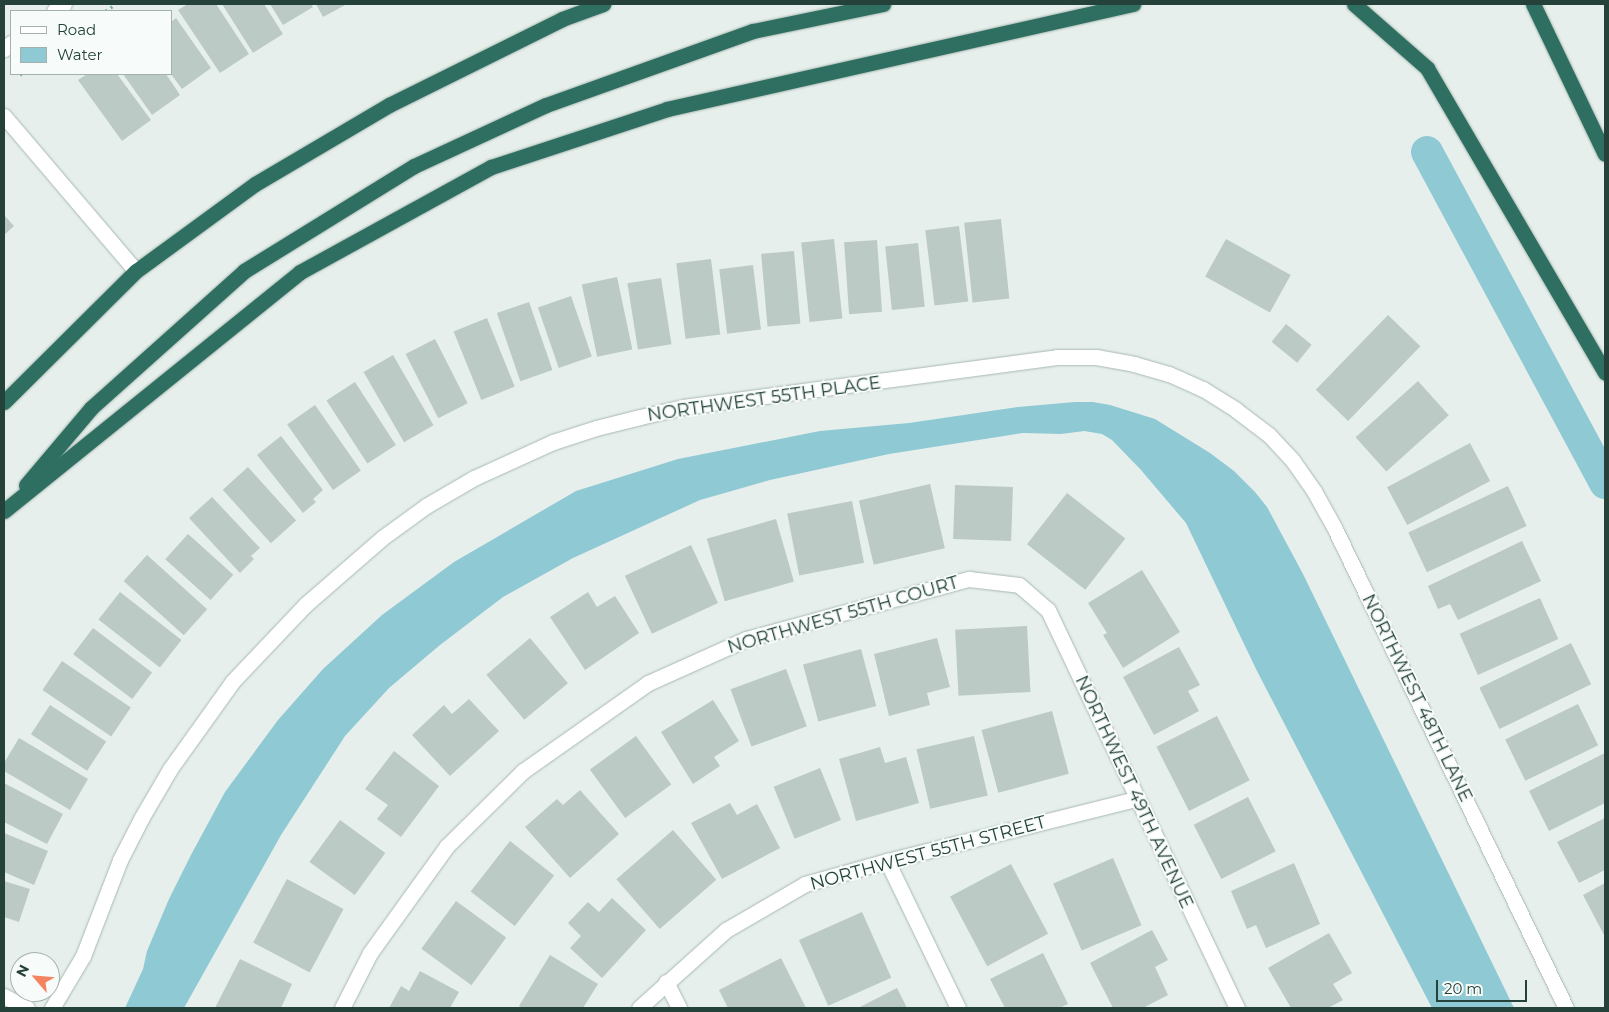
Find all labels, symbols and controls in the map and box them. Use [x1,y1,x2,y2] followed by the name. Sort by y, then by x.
[10,10,172,75] legend
[57,20,96,39] text: Road
[57,45,103,64] text: Water
[646,372,882,426] street label: NORTHWEST 55TH PLACE
[725,572,961,658] street label: NORTHWEST 55TH COURT
[1357,591,1477,805] street label: NORTHWEST 48TH LANE
[1070,672,1198,912] street label: NORTHWEST 49TH AVENUE
[808,811,1048,895] street label: NORTHWEST 55TH STREET
[10,952,60,1002] north arrow
[12,962,33,980] text: N
[1439,970,1530,1002] scale bar
[1444,979,1482,998] text: 20 m

